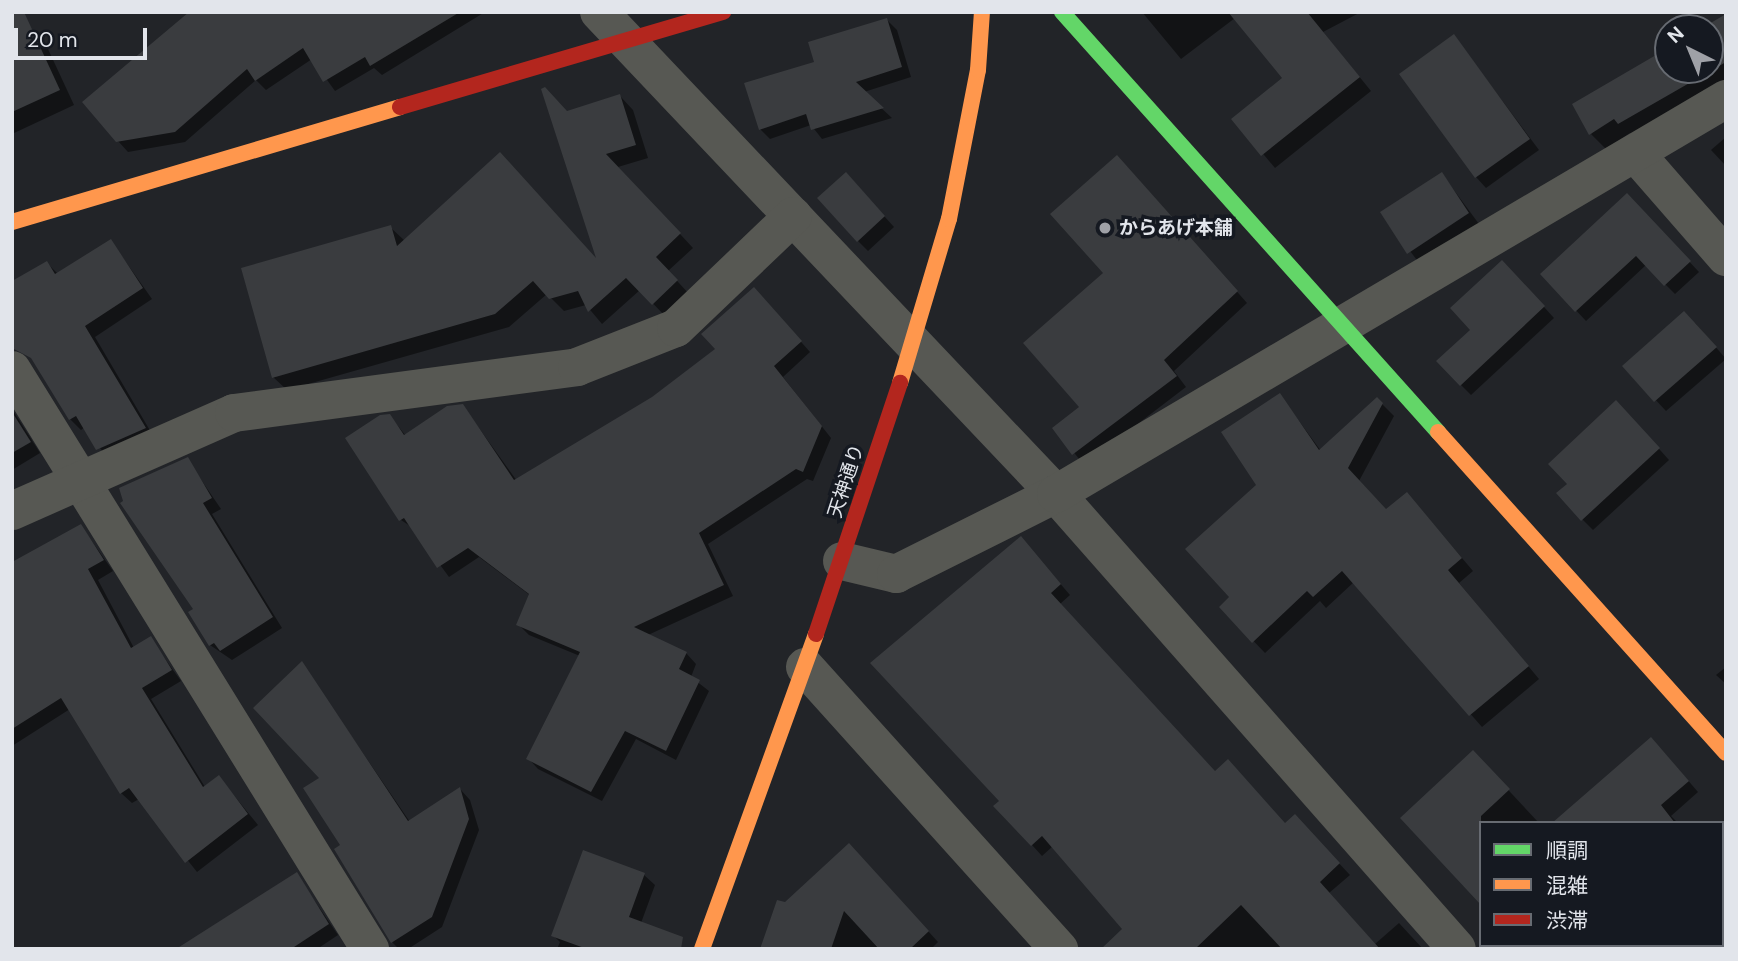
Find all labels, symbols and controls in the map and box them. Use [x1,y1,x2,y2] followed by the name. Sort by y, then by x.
[18,14,150,58] scale bar
[1654,14,1724,84] north arrow
[1662,21,1689,49] text: N
[27,26,78,54] text: 20 m
[1119,217,1233,239] place label: からあげ本舗
[1097,220,1113,236] marker: からあげ本舗
[823,441,869,521] street label: 天神通り
[1479,821,1724,947] legend
[1546,837,1588,865] text: 順調
[1546,872,1588,900] text: 混雑
[1546,907,1588,935] text: 渋滞

